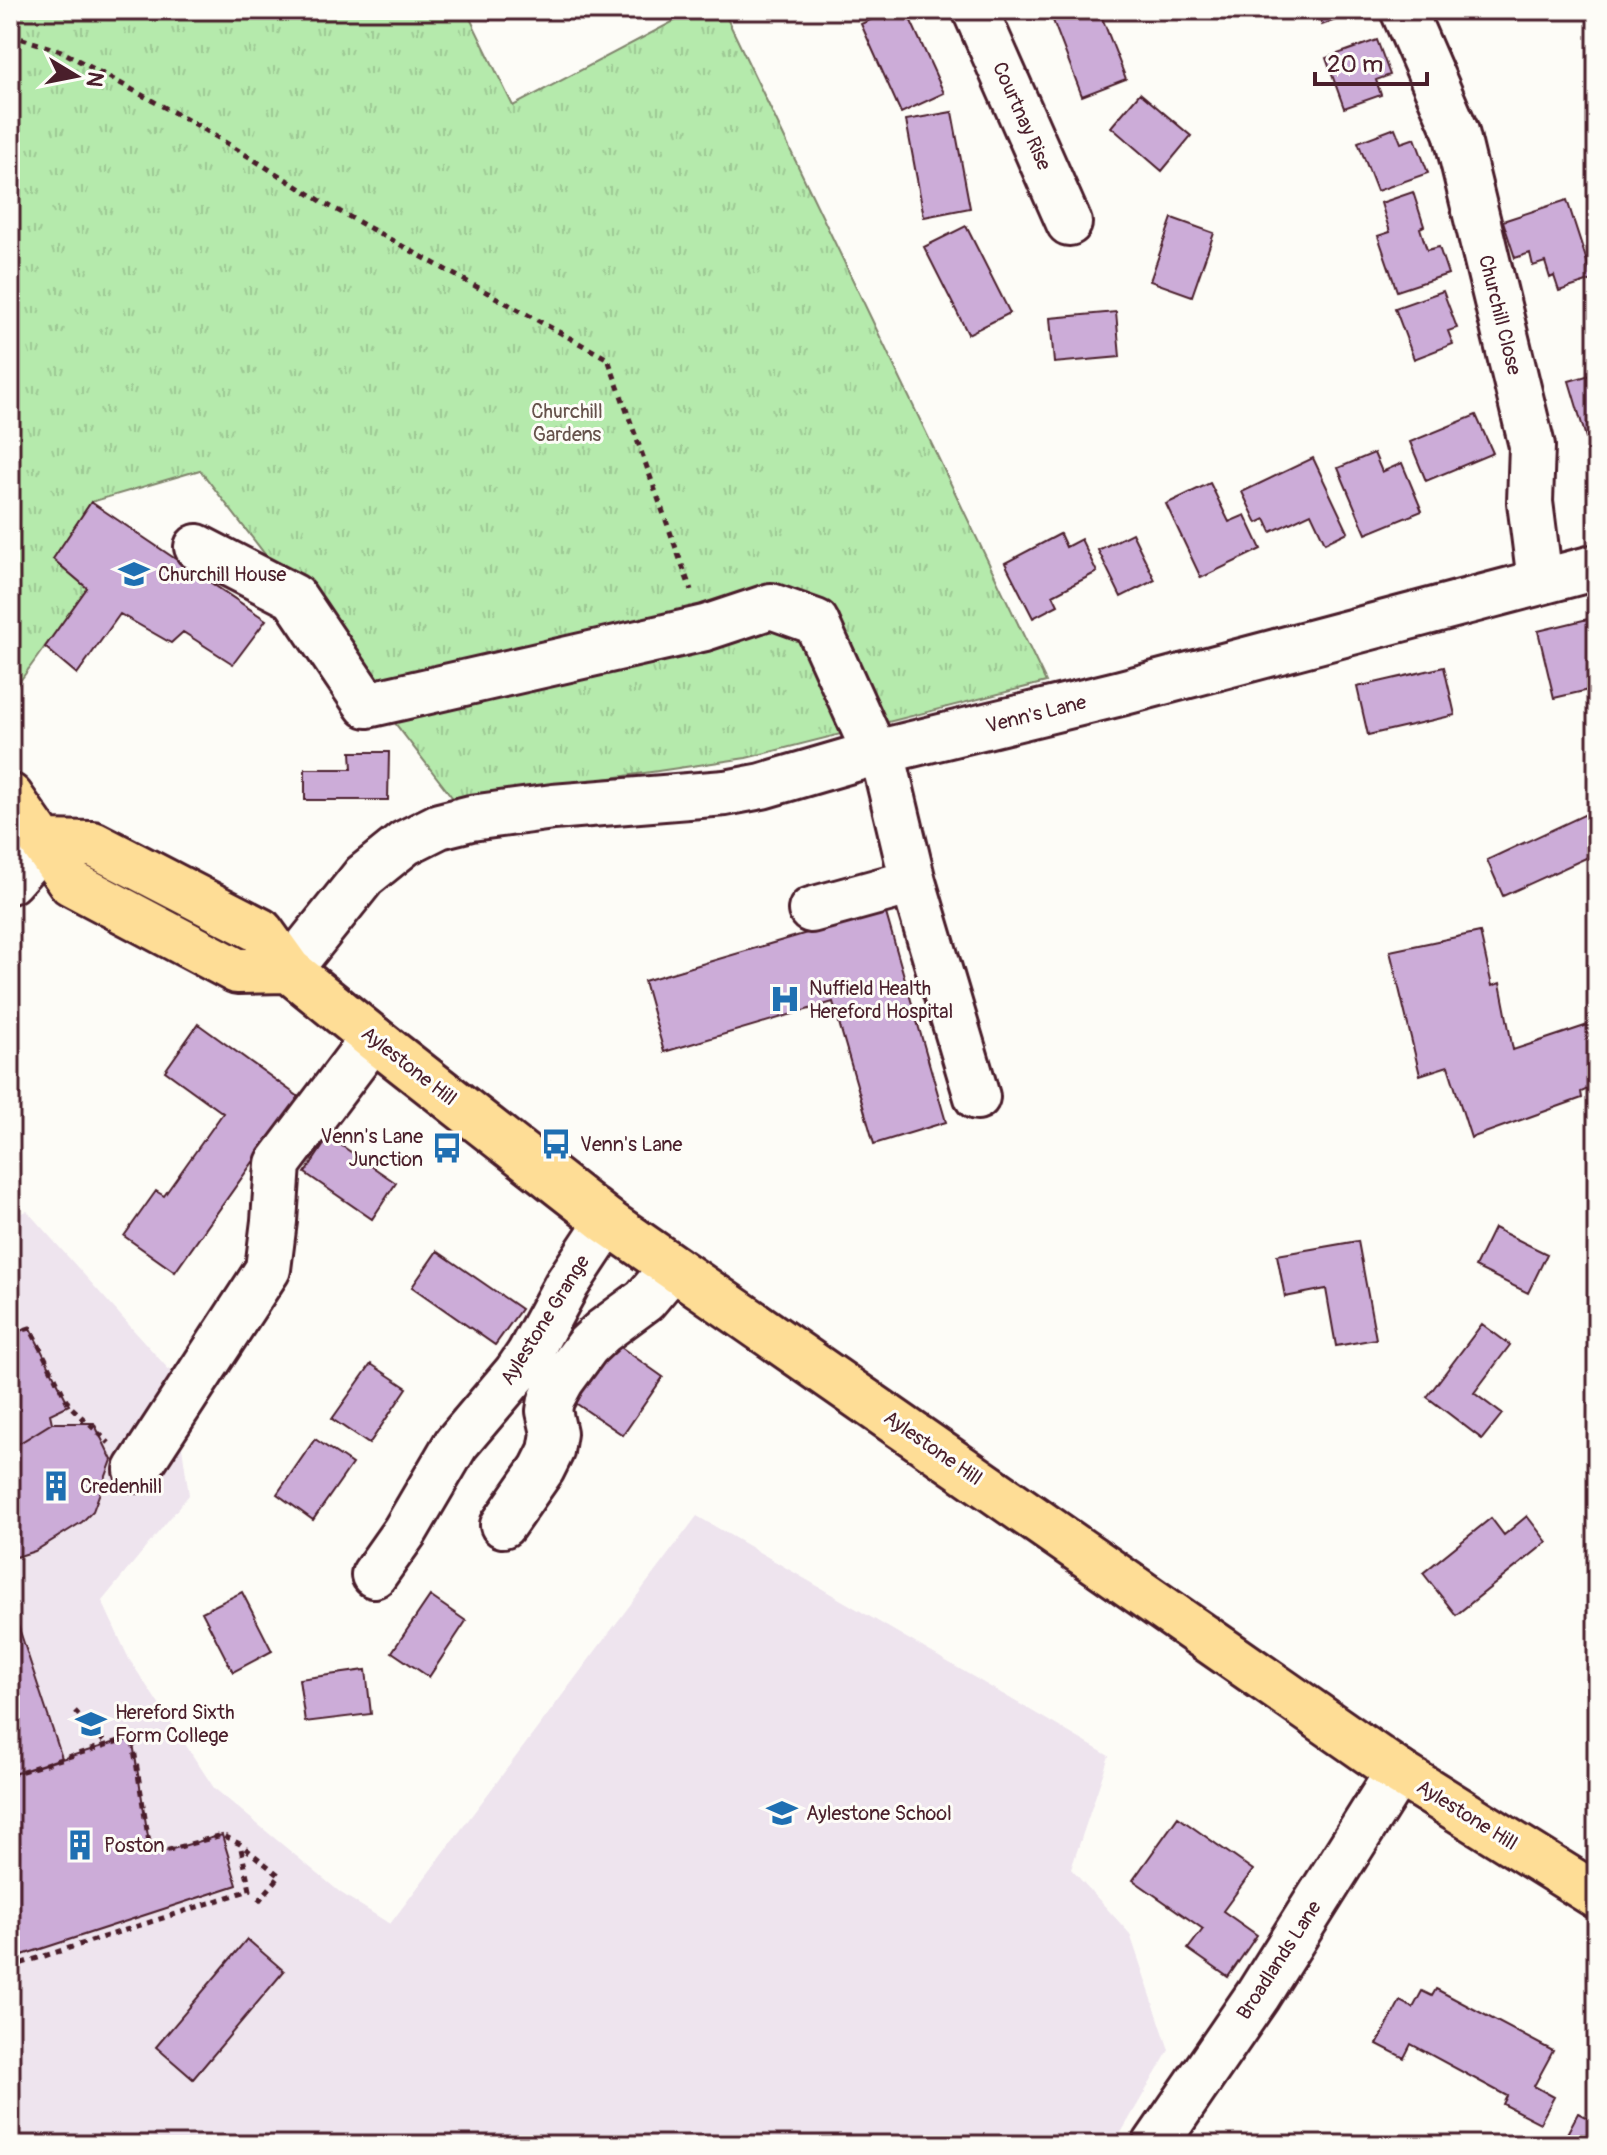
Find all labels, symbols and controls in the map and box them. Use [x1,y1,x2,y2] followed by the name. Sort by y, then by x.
[36,36,116,116] north arrow
[1315,36,1427,86] scale bar
[1327,50,1383,79] text: 20 m
[987,58,1057,174] street label: Courtnay Rise
[80,70,110,89] text: N
[1473,252,1527,378] street label: Churchill Close
[531,399,603,447] park label: Churchill Gardens
[117,557,151,591] school or university icon: Churchill House
[158,562,286,587] place label: Churchill House
[983,689,1089,739] street label: Venn's Lane
[809,976,953,1024] place label: Nuffield Health Hereford Hospital
[768,982,802,1016] hospital icon: Nuffield Health Hereford Hospital
[356,1021,462,1111] street label: Aylestone Hill
[321,1124,423,1172] place label: Venn's Lane Junction
[539,1127,573,1161] bus stop icon: Venn's Lane
[430,1131,464,1165] bus stop icon: Venn's Lane Junction
[580,1132,683,1157] place label: Venn's Lane
[495,1250,595,1390] street label: Aylestone Grange
[879,1405,987,1491] street label: Aylestone Hill
[39,1469,73,1503] building icon: Credenhill
[80,1474,162,1499] place label: Credenhill
[115,1700,235,1748] place label: Hereford Sixth Form College
[74,1707,108,1741] school or university icon: Hereford Sixth Form College
[1412,1774,1522,1856] street label: Aylestone Hill
[765,1796,799,1830] school or university icon: Aylestone School
[806,1801,952,1826] place label: Aylestone School
[63,1828,97,1862] building icon: Poston
[104,1833,165,1858] place label: Poston
[1231,1896,1327,2024] street label: Broadlands Lane

